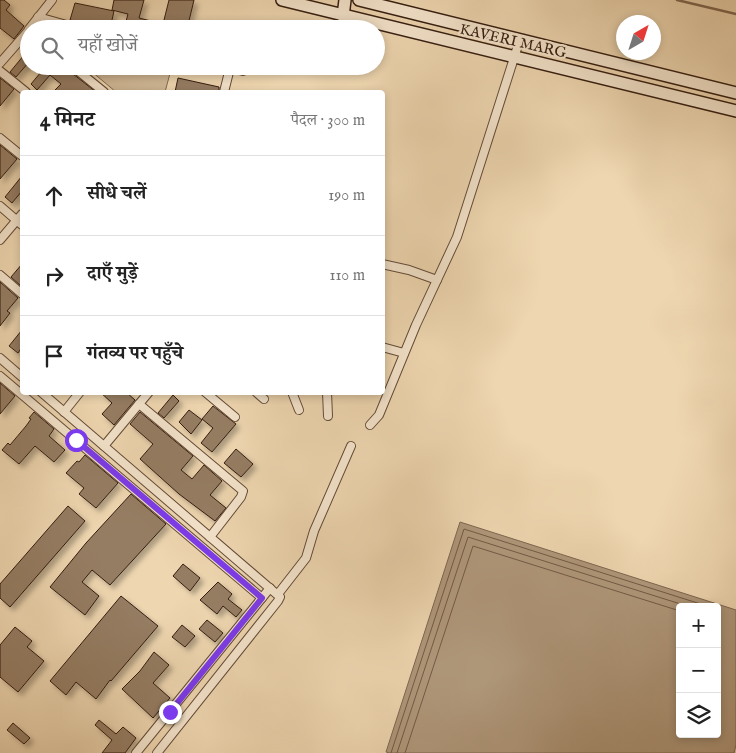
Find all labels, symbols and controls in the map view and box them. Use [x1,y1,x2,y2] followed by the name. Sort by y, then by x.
[616,15,661,60] north arrow
[20,20,385,75] search box
[458,20,568,63] street label: KAVERI MARG
[38,34,66,62] icon: search
[78,34,138,58] text: यहाँ खोजें
[40,107,95,134] text: 4 मिनट
[291,111,365,131] text: पैदल · 300 m
[40,182,68,210] icon: ahead
[87,182,146,206] text: सीधे चलें
[328,186,365,206] text: 190 m
[40,262,68,290] icon: right
[87,262,138,286] text: दाएँ मुड़ें
[329,266,365,286] text: 110 m
[40,342,68,370] icon: arrive
[87,342,183,366] text: गंतव्य पर पहुँचे
[65,429,88,452] route start
[676,603,721,738] map controls
[676,603,721,648] button: +
[676,648,721,693] button: −
[676,693,721,738] button: layers
[159,701,182,724] route end

